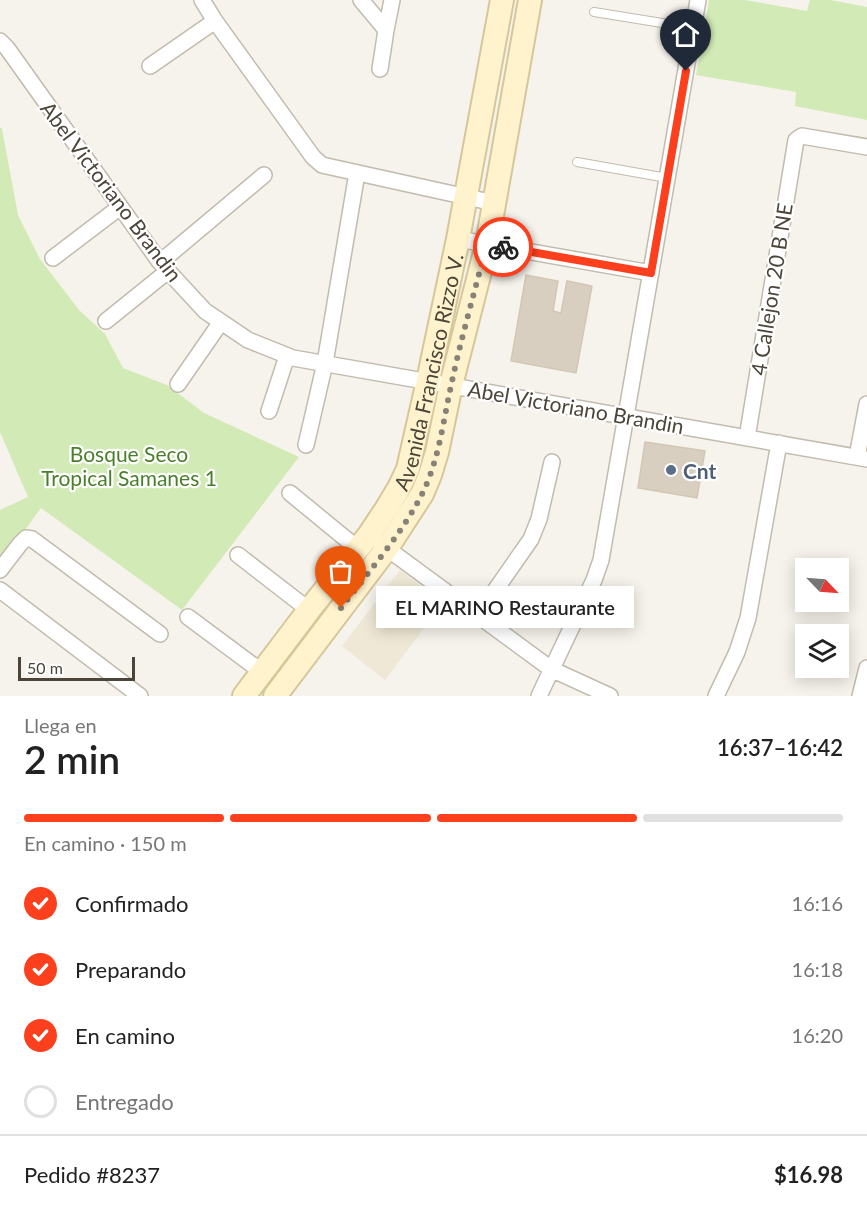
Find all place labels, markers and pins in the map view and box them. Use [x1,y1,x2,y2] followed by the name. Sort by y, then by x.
[660,9,711,71] pin
[683,458,717,483] place label: Cnt
[664,463,678,477] marker: Cnt
[315,546,366,608] pin
[377,587,635,629] callout: EL MARINO Restaurante

